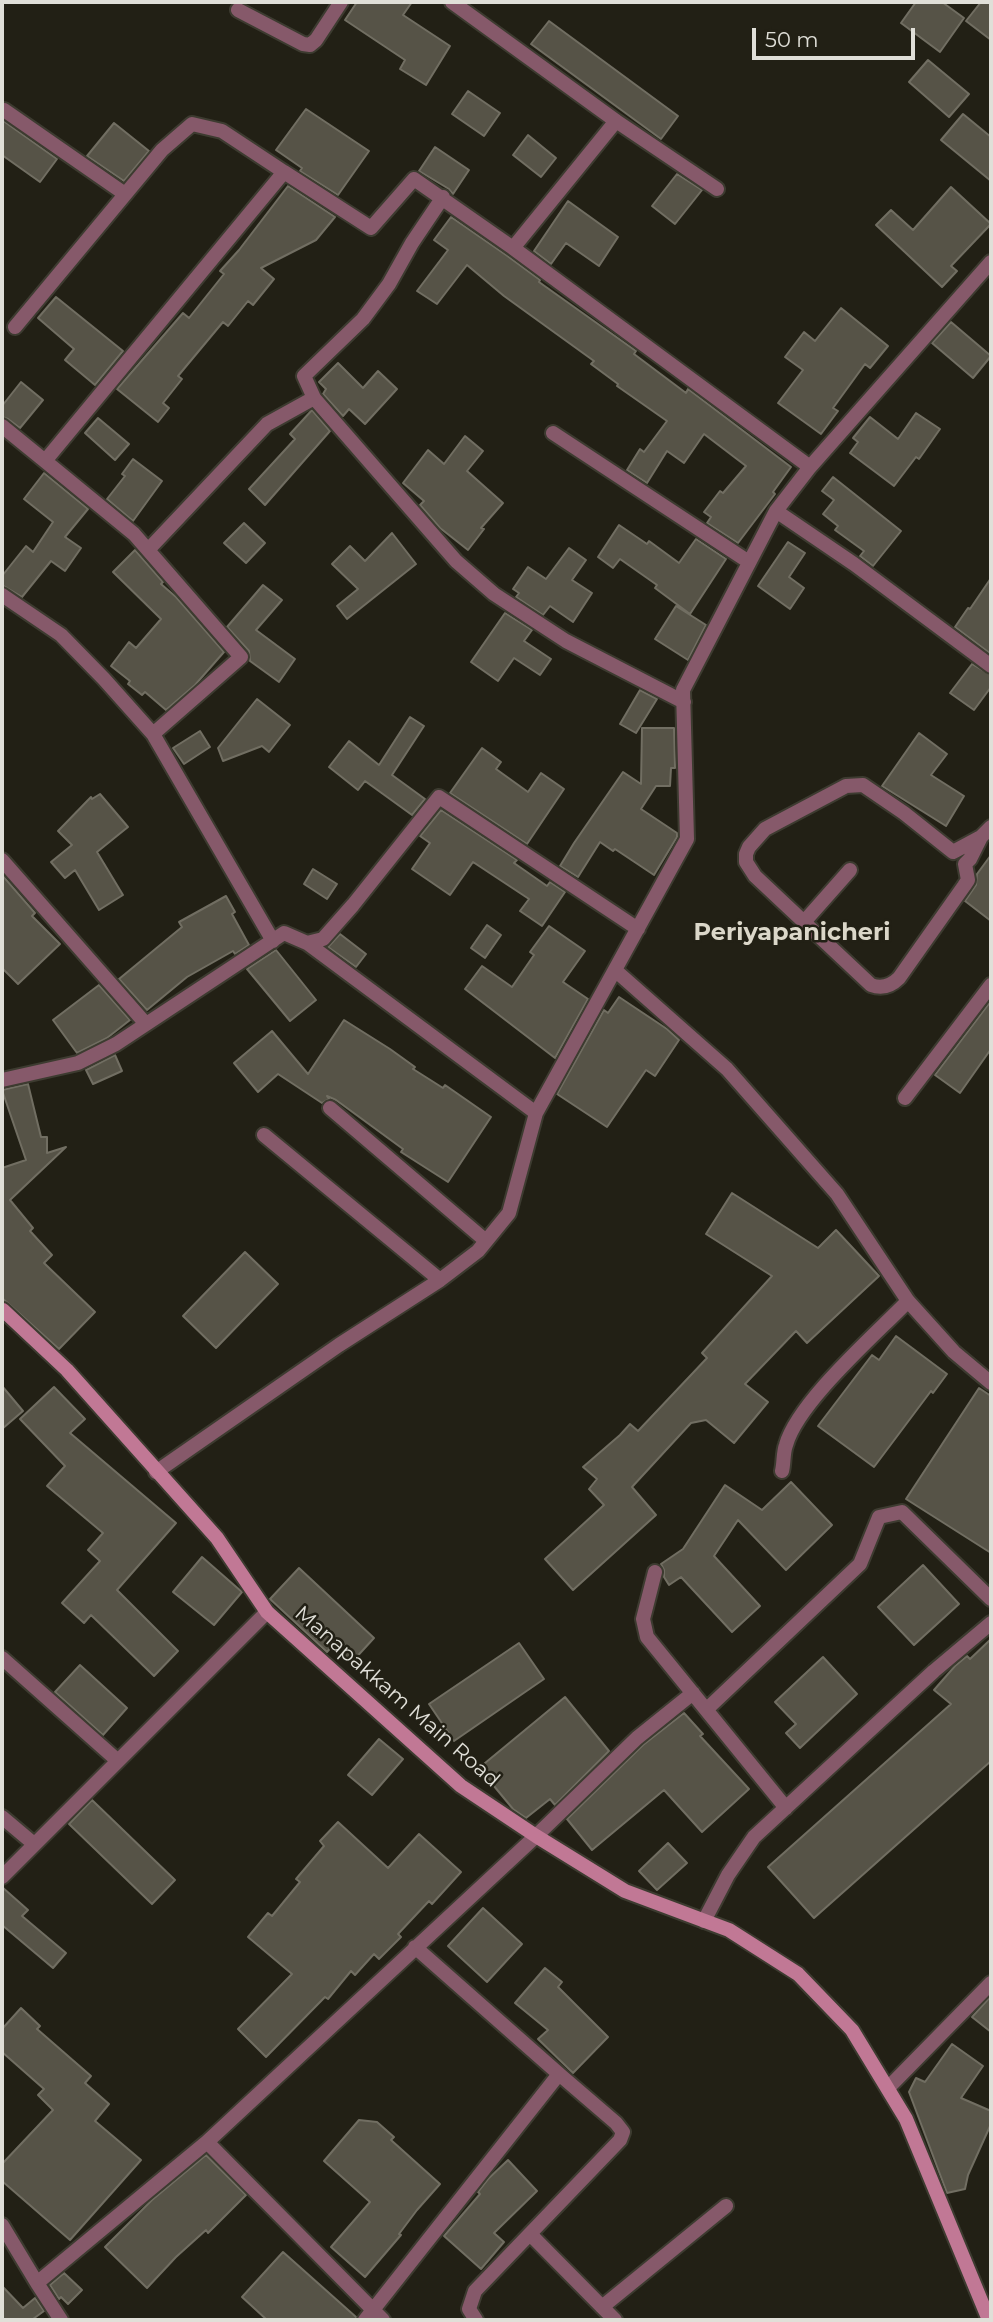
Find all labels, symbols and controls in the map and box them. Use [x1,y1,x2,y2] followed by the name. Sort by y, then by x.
[755,14,918,58] scale bar
[765,27,819,52] text: 50 m
[694,919,890,947] district label: Periyapanicheri
[289,1601,505,1793] street label: Manapakkam Main Road

